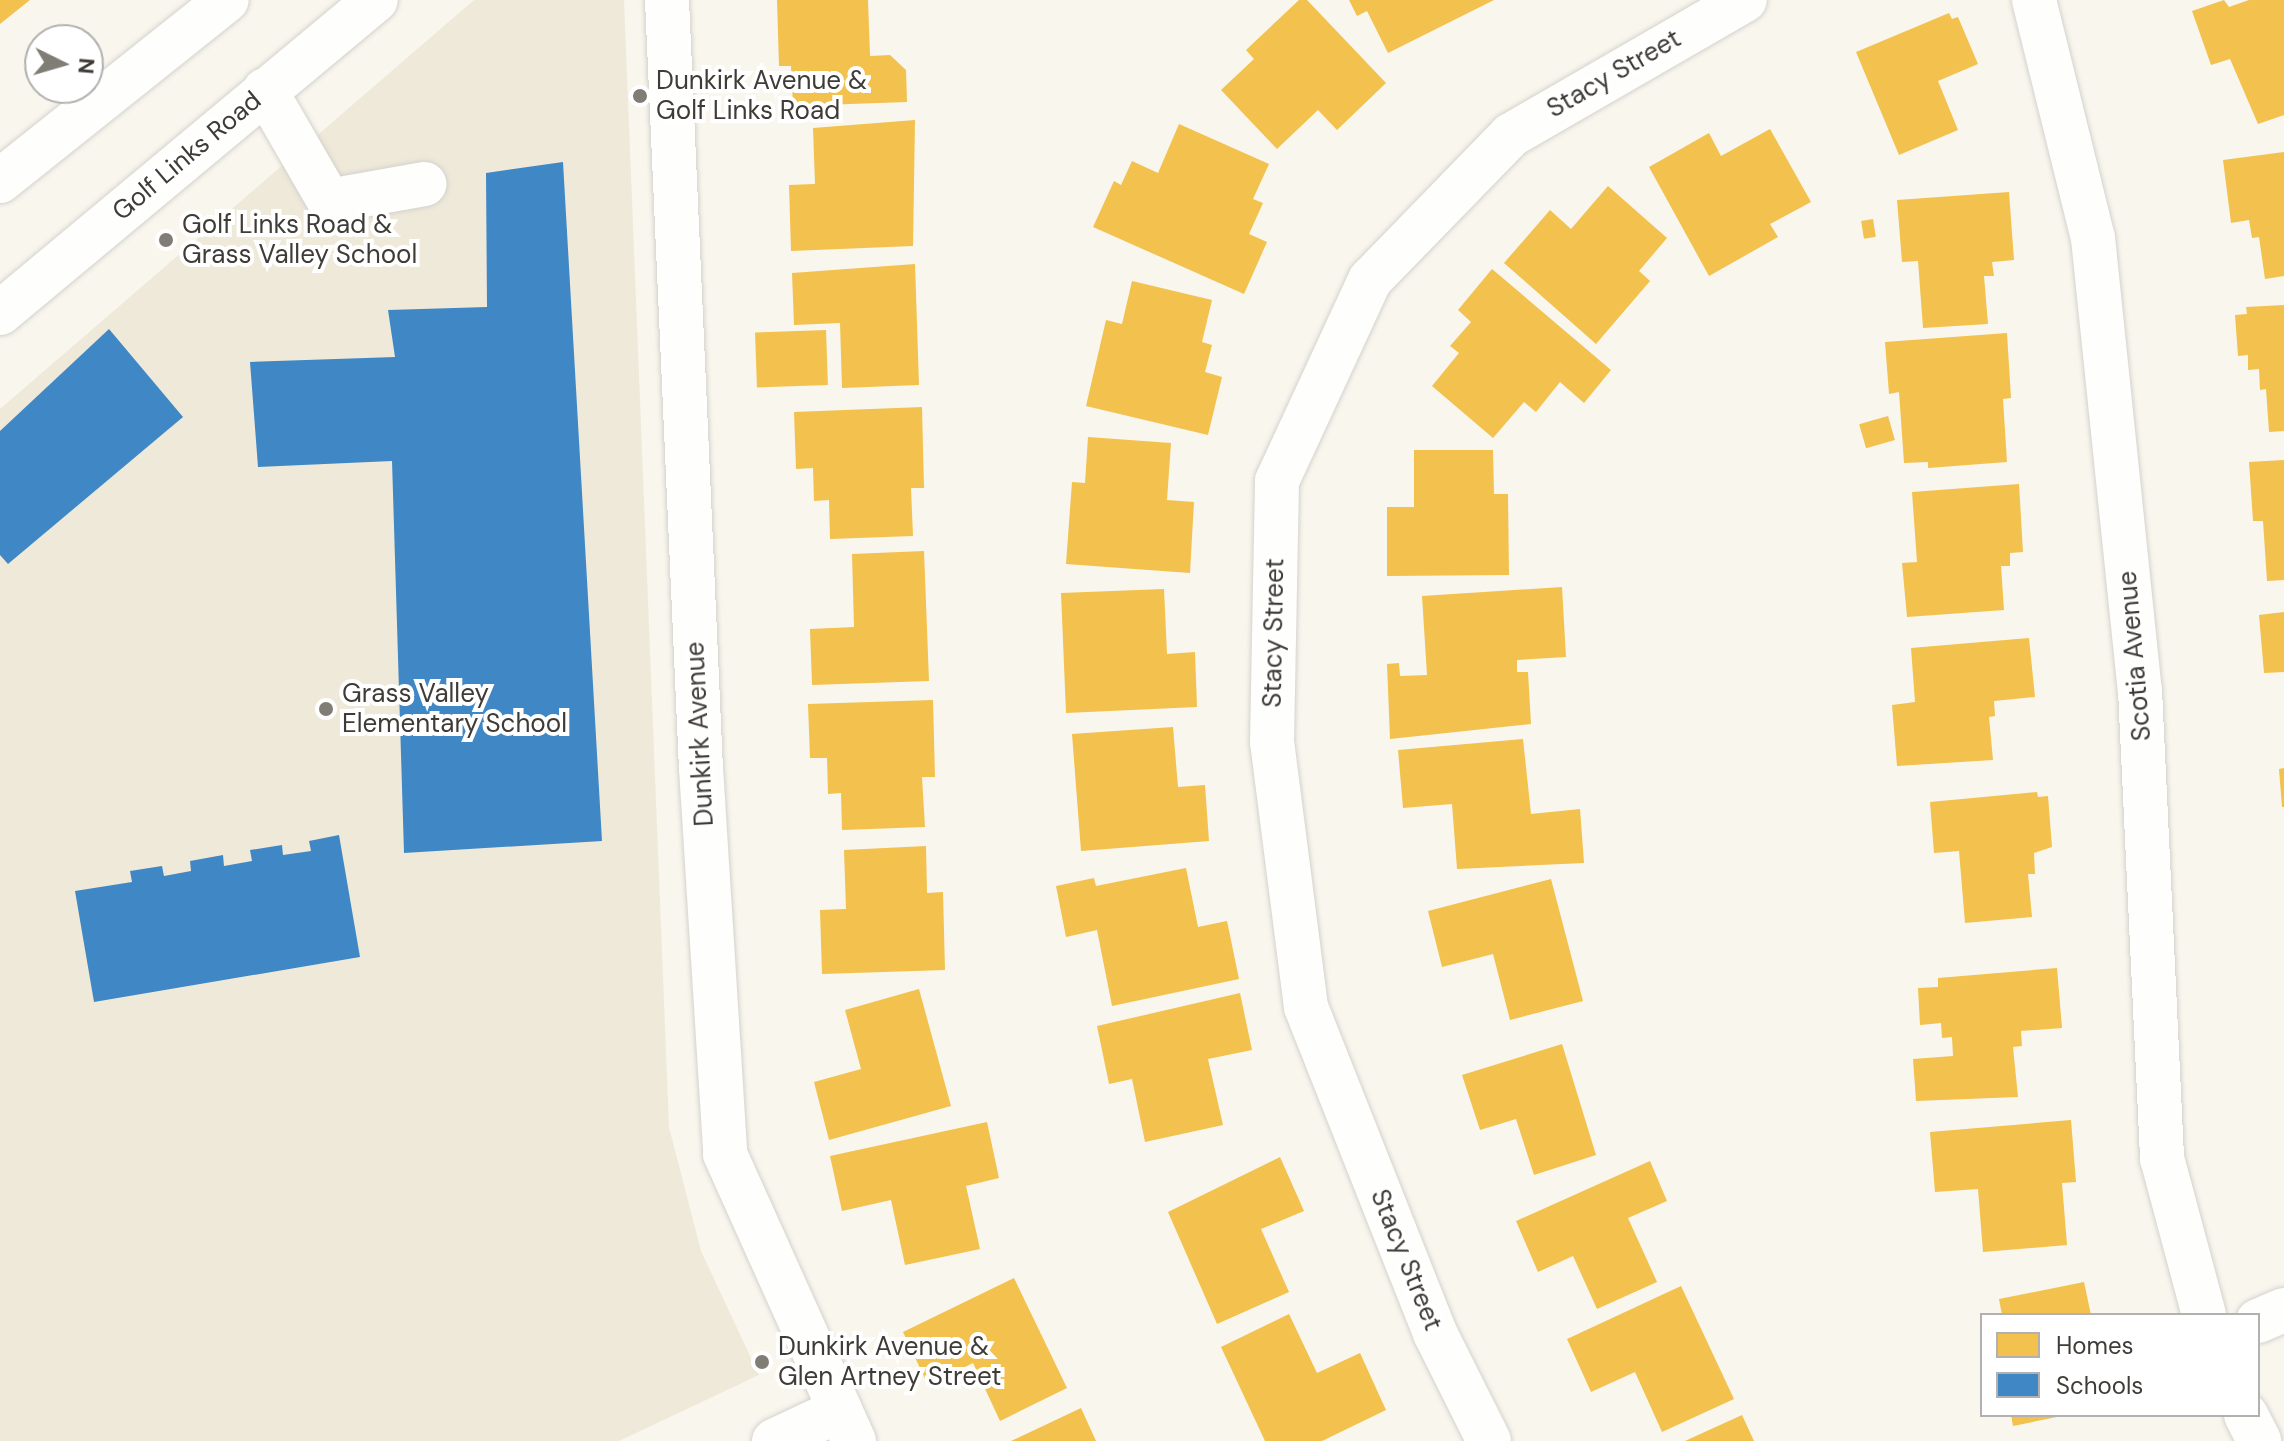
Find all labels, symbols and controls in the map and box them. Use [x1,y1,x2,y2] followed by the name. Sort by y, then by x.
[1542,23,1686,125] street label: Stacy Street
[24,24,104,104] north arrow
[71,57,102,75] text: N
[656,65,867,126] place label: Dunkirk Avenue & Golf Links Road
[106,85,268,227] street label: Golf Links Road
[631,87,649,105] marker: Dunkirk Avenue & Golf Links Road
[182,209,417,270] place label: Golf Links Road & Grass Valley School
[157,231,175,249] marker: Golf Links Road & Grass Valley School
[1257,558,1291,708] street label: Stacy Street
[2112,570,2158,742] street label: Scotia Avenue
[680,641,720,827] street label: Dunkirk Avenue
[342,678,567,740] place label: Grass Valley Elementary School
[317,700,335,718] marker: Grass Valley Elementary School
[1364,1185,1448,1335] street label: Stacy Street
[1980,1313,2260,1417] legend
[2056,1330,2134,1361] text: Homes
[778,1331,1001,1392] place label: Dunkirk Avenue & Glen Artney Street
[753,1353,771,1371] marker: Dunkirk Avenue & Glen Artney Street
[2056,1370,2143,1401] text: Schools

